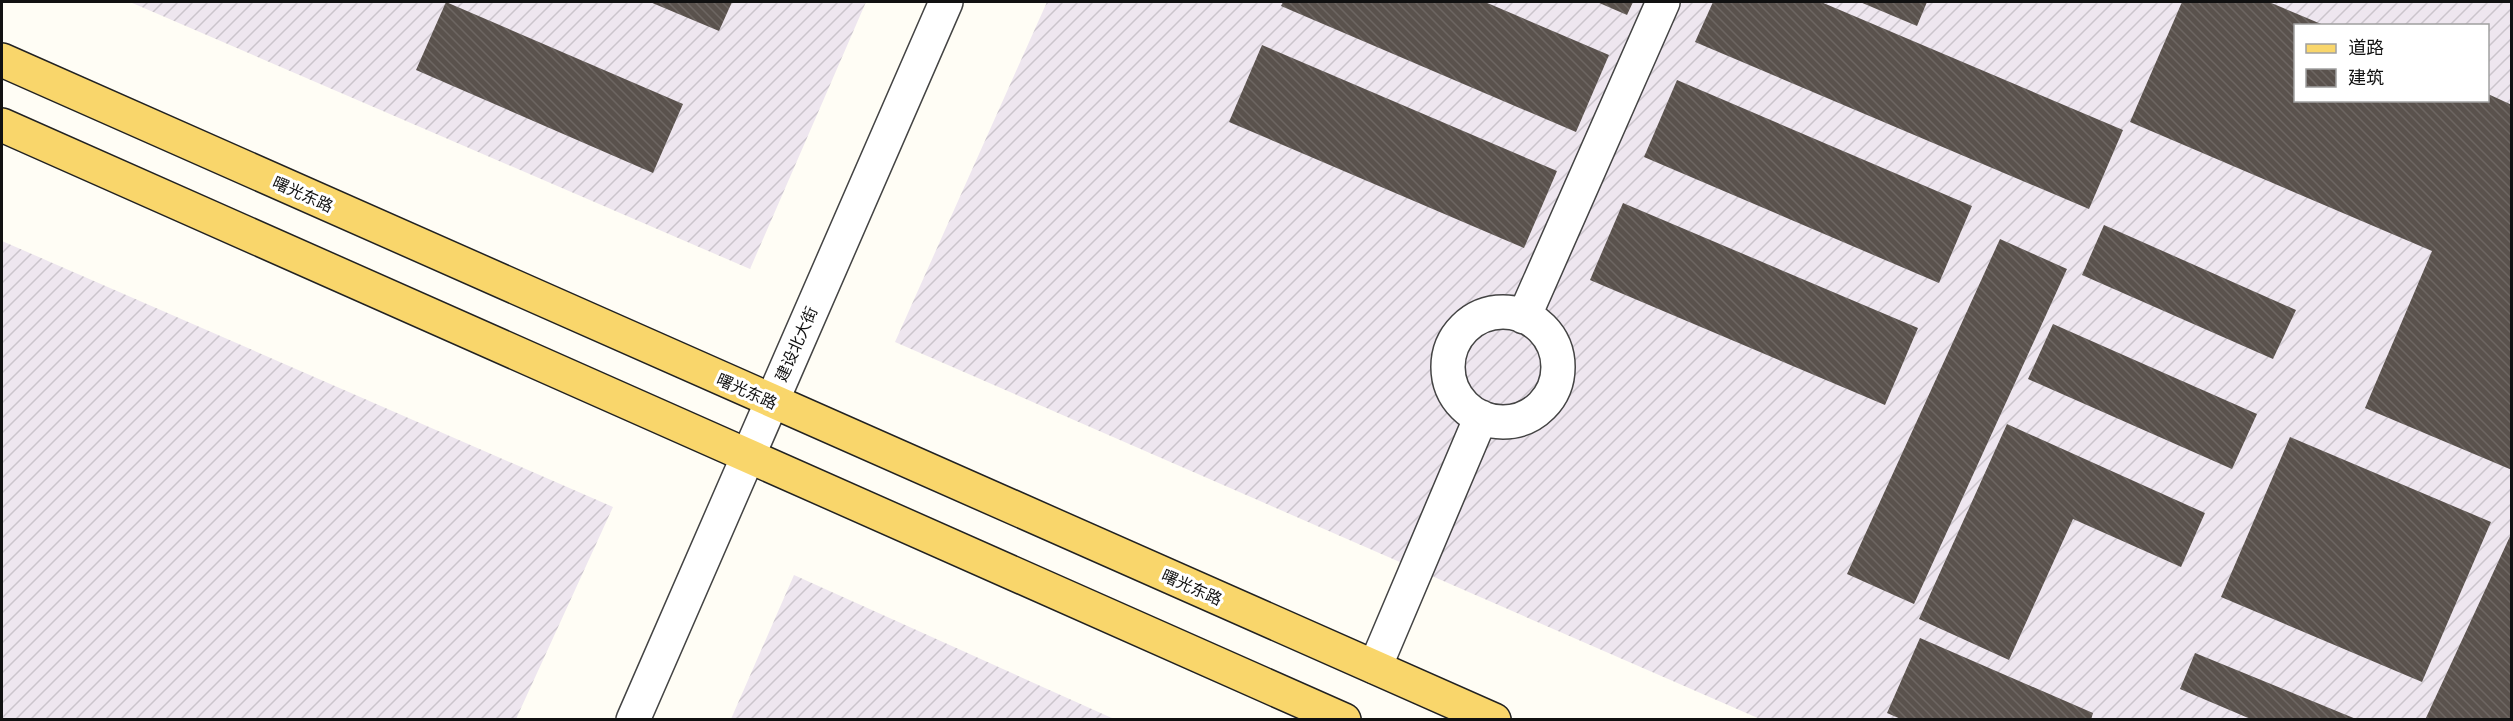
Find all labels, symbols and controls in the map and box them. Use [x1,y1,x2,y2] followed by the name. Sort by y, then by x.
[2294,24,2489,102] legend
[2348,37,2384,59] text: 道路
[2348,67,2384,89] text: 建筑
[270,172,336,216] street label: 曙光东路
[771,303,821,385] street label: 建设北大街
[714,369,780,413] street label: 曙光东路
[1159,565,1225,609] street label: 曙光东路

